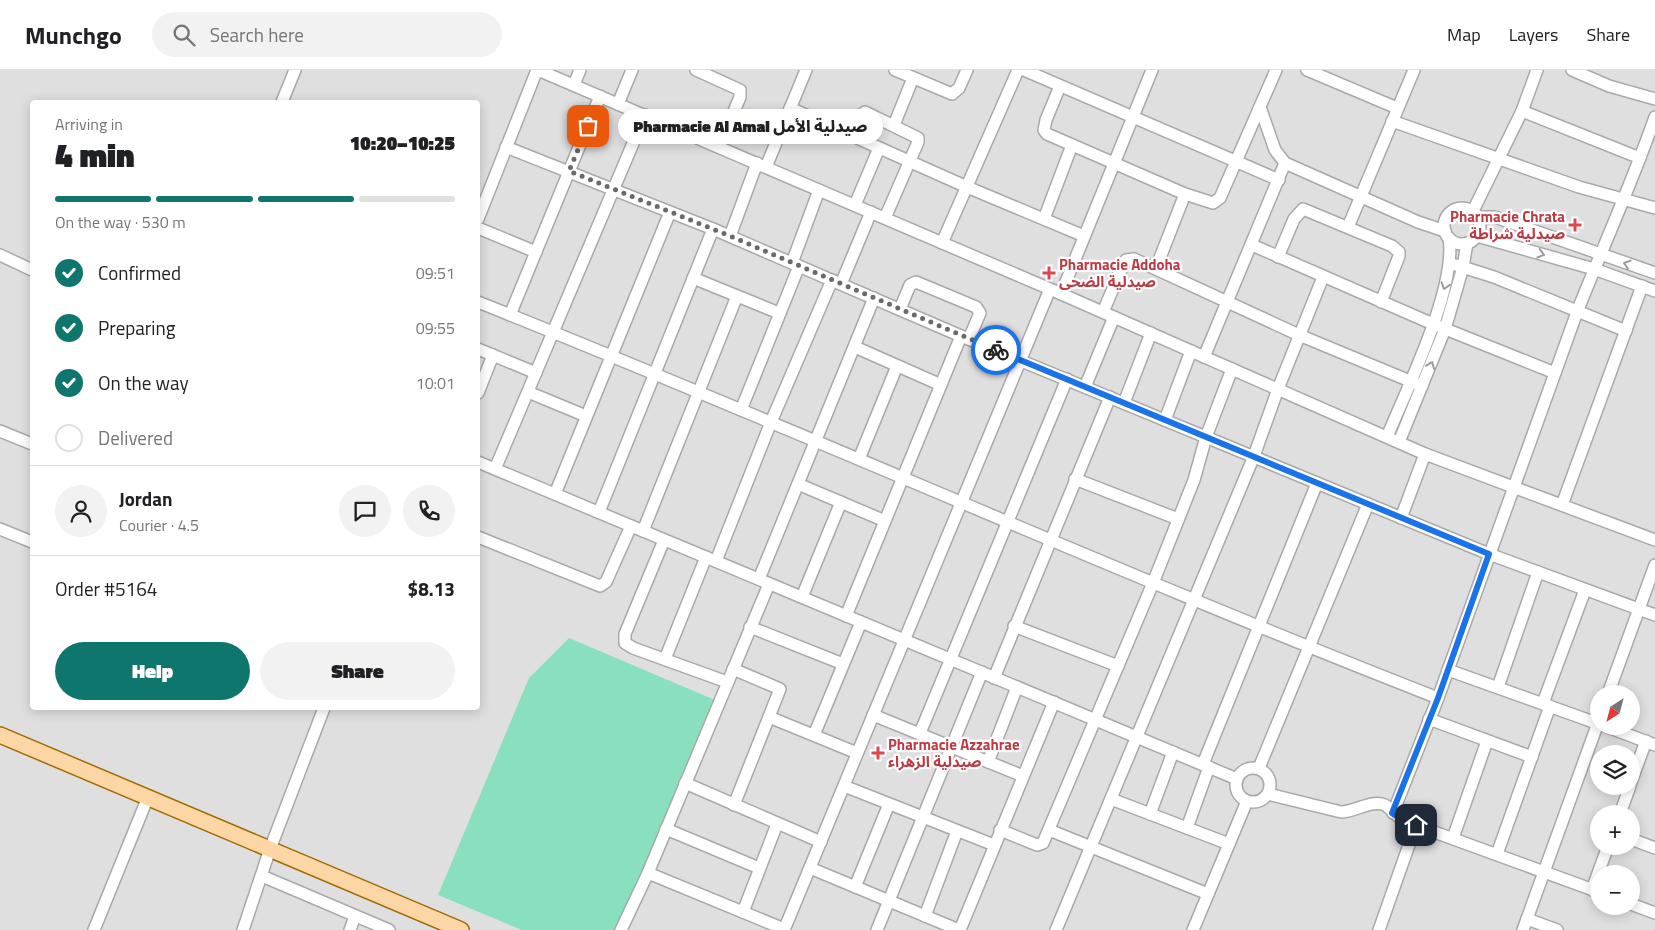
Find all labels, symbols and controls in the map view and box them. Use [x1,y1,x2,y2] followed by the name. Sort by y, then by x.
[152,12,502,57] search box
[25,17,122,53] text: Munchgo
[210,20,304,49] text: Search here
[170,21,198,49] icon: search
[1447,21,1481,48] text: Map
[1509,21,1558,48] text: Layers
[1586,21,1630,48] text: Share
[567,105,609,147] pin
[618,108,883,144] callout: Pharmacie Al Amal صيدلية الأمل
[55,112,123,136] text: Arriving in
[574,112,602,140] icon: bag
[634,114,867,138] text: Pharmacie Al Amal صيدلية الأمل
[350,128,455,157] text: 10:20–10:25
[55,131,135,179] text: 4 min
[1450,205,1565,245] place label: Pharmacie Chrata صيدلية شراطة
[55,210,186,234] text: On the way · 530 m
[1569,219,1581,231] marker: Pharmacie Chrata صيدلية شراطة
[1537,248,1546,259] one-way arrow
[1059,253,1181,293] place label: Pharmacie Addoha صيدلية الضحى
[98,258,181,287] text: Confirmed
[55,259,83,287] icon: check
[1623,260,1632,270] one-way arrow
[416,261,455,285] text: 09:51
[1043,267,1055,279] marker: Pharmacie Addoha صيدلية الضحى
[1440,281,1450,289] one-way arrow
[98,313,175,342] text: Preparing
[55,314,83,342] icon: check
[416,316,455,340] text: 09:55
[971,325,1021,375] courier
[982,336,1010,364] icon: bike
[1424,361,1435,370] one-way arrow
[98,368,189,397] text: On the way
[55,369,83,397] icon: check
[416,371,455,395] text: 10:01
[98,423,173,452] text: Delivered
[119,484,172,513] text: Jordan
[55,485,107,537] button: person
[339,485,391,537] button: chat
[403,485,455,537] button: phone
[119,513,199,537] text: Courier · 4.5
[55,574,157,603] text: Order #5164
[408,574,455,603] text: $8.13
[55,642,250,700] button: Help
[260,642,455,700] button: Share
[1590,685,1640,735] north arrow
[1590,685,1640,915] map controls
[888,733,1020,773] place label: Pharmacie Azzahrae صيدلية الزهراء
[1590,745,1640,795] button: layers
[872,747,884,759] marker: Pharmacie Azzahrae صيدلية الزهراء
[1395,804,1437,846] pin
[1590,805,1640,855] button: +
[1402,811,1430,839] icon: home
[1590,865,1640,915] button: −

